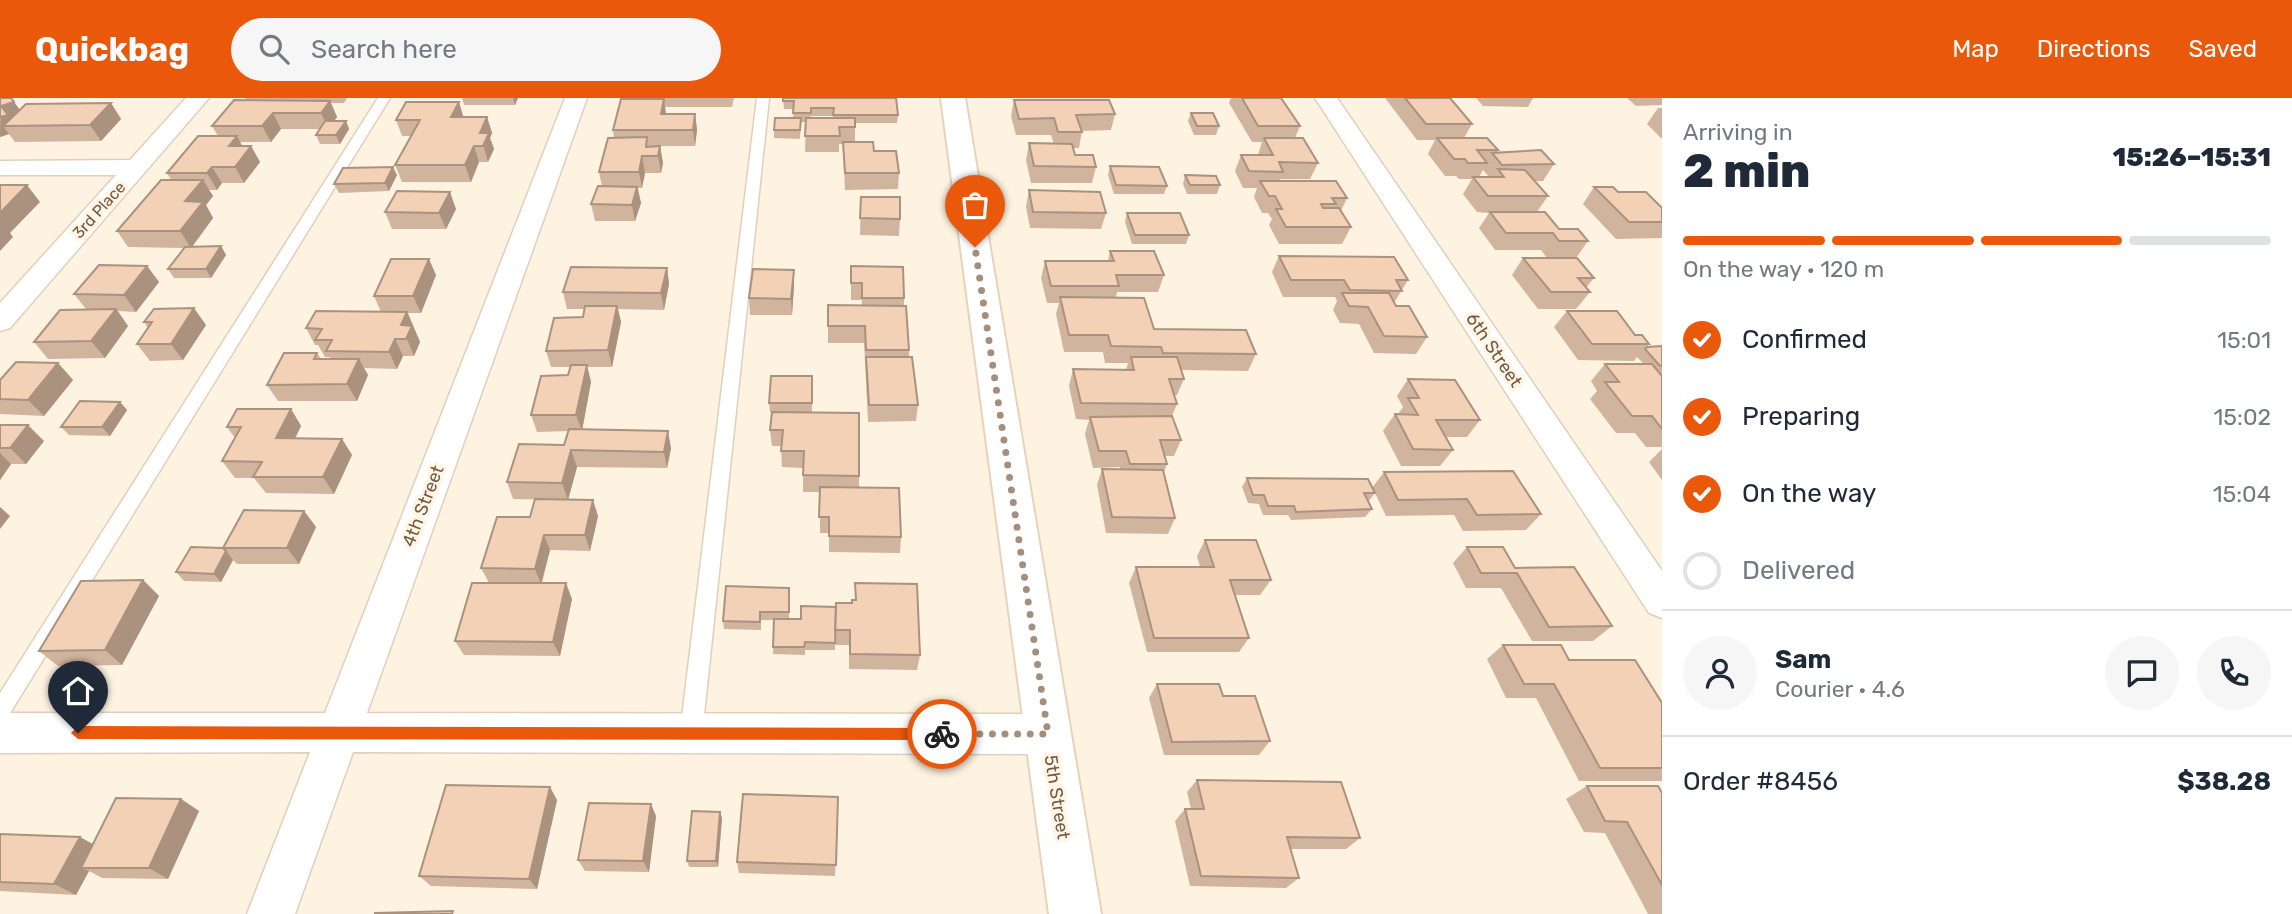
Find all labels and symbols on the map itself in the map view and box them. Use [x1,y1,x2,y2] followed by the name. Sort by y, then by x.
[945,175,1005,247] pin
[69,178,129,242] street label: 3rd Place
[1461,308,1527,392] street label: 6th Street
[397,462,449,550] street label: 4th Street
[48,661,108,733] pin
[907,699,977,769] courier
[1039,753,1075,841] street label: 5th Street

